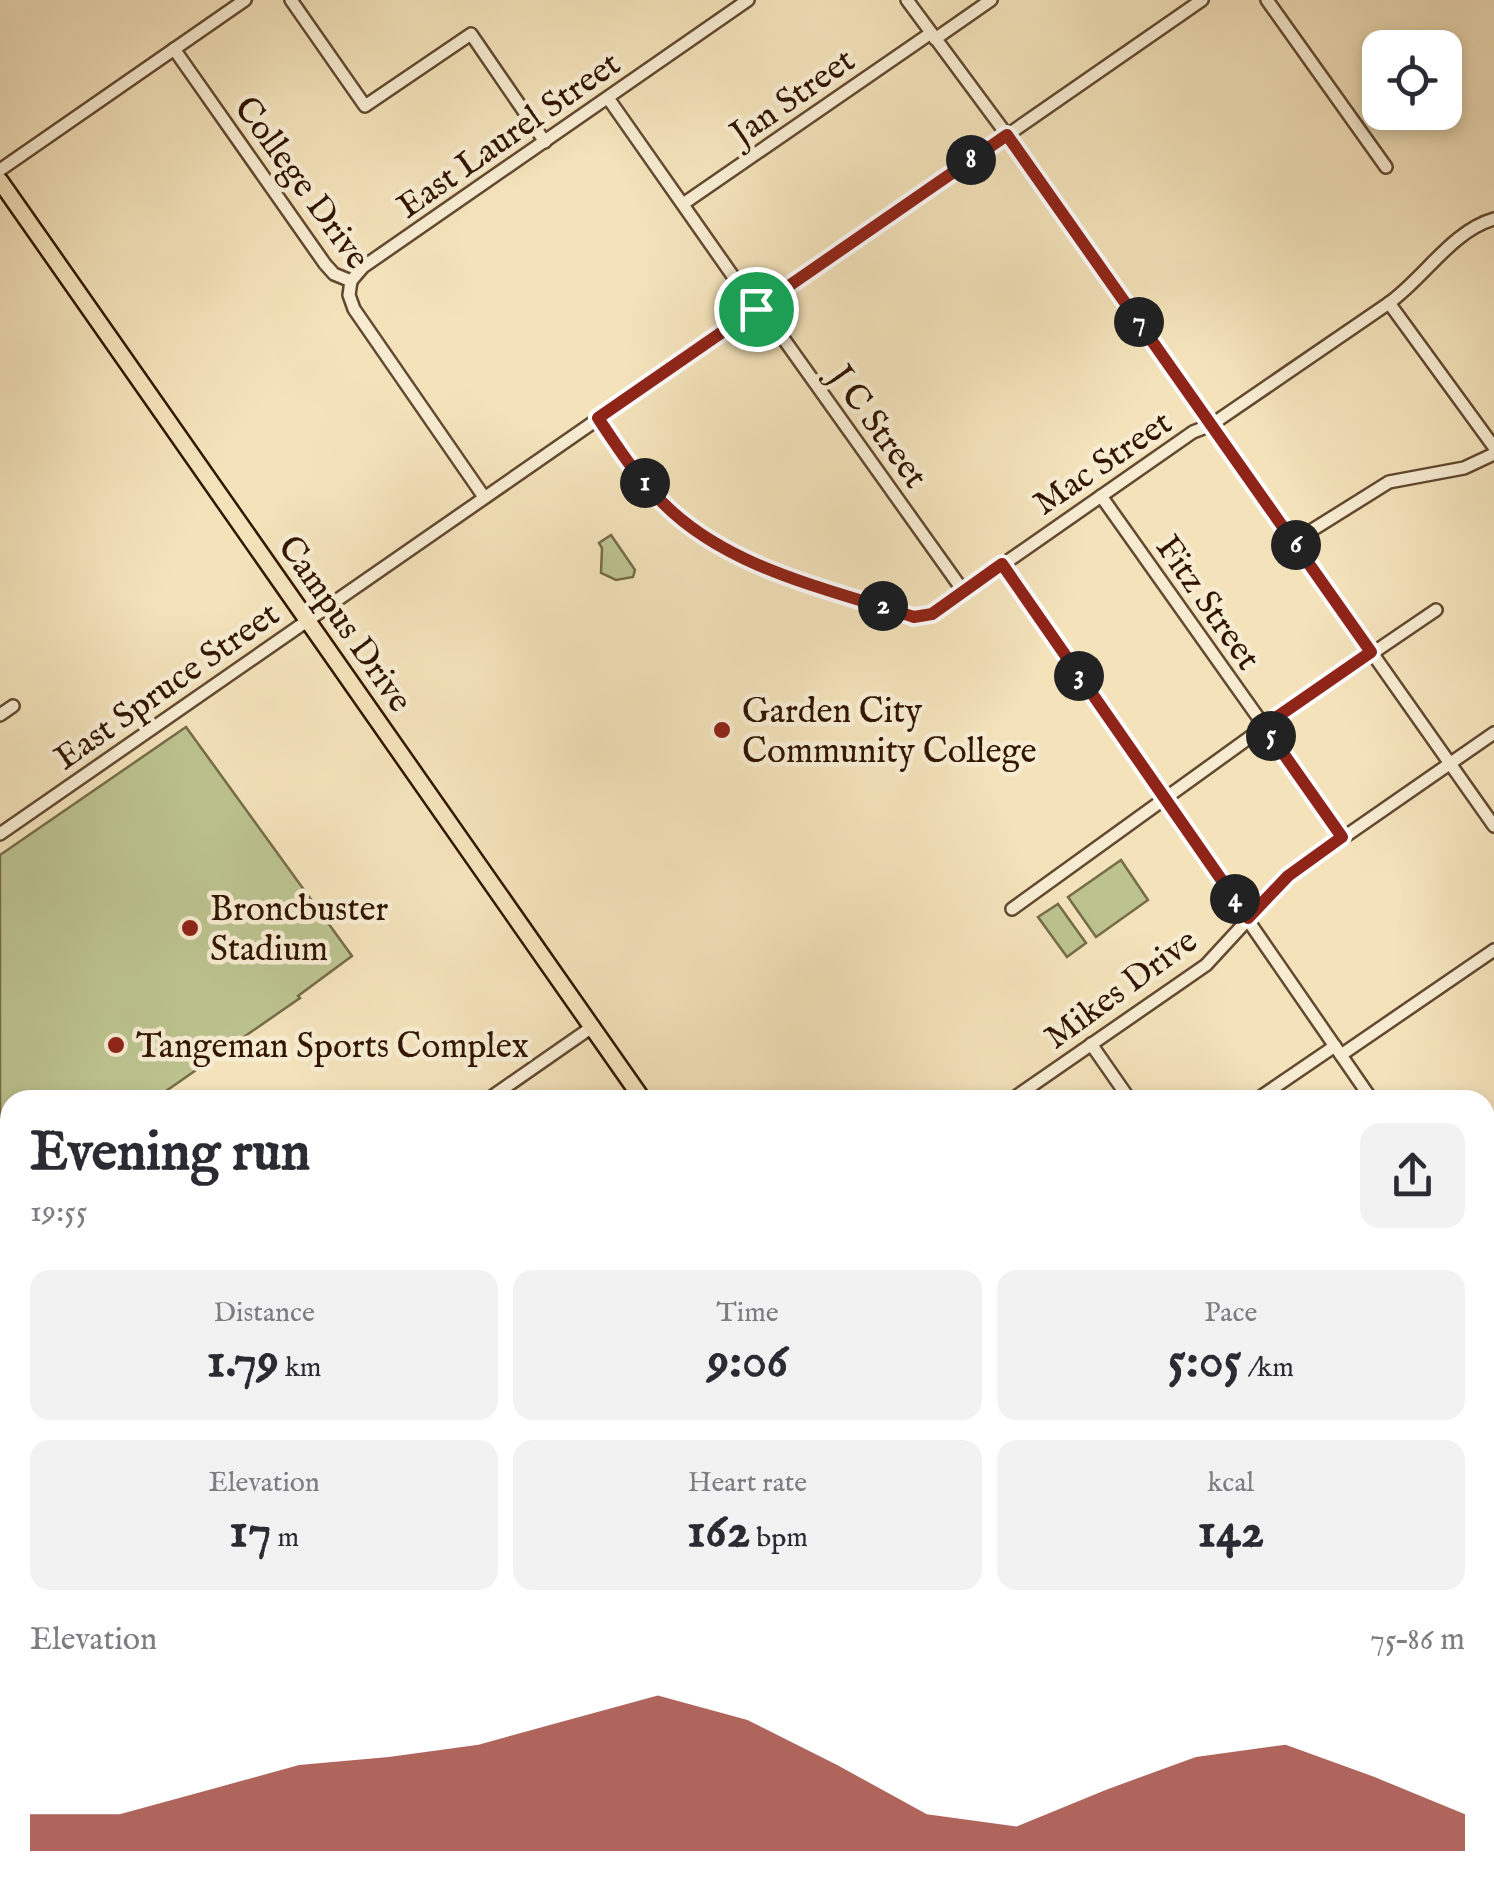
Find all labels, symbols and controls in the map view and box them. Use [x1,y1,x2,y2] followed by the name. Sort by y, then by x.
[1362,30,1462,130] map controls
[1362,30,1462,130] button: locate
[719,39,864,159] street label: Jan Street
[389,42,630,230] street label: East Laurel Street
[223,88,379,279] street label: College Drive
[946,135,996,185] pin: 8
[966,142,976,177] text: 8
[714,267,799,352] pin
[729,282,784,337] icon: arrive
[1114,297,1164,347] pin: 7
[1132,304,1146,339] text: 7
[815,354,937,498] street label: J C Street
[1025,401,1181,527] street label: Mac Street
[620,458,670,508] pin: 1
[640,465,650,500] text: 1
[1271,520,1321,570] pin: 6
[267,527,421,722] street label: Campus Drive
[1144,527,1270,680] street label: Fitz Street
[1290,527,1302,562] text: 6
[858,581,908,631] pin: 2
[876,588,890,623] text: 2
[46,593,289,781] street label: East Spruce Street
[1054,651,1104,701] pin: 3
[1074,658,1084,693] text: 3
[742,690,1037,775] place label: Garden City Community College
[1246,711,1296,761] pin: 5
[1266,718,1276,753] text: 5
[711,719,733,741] marker: Garden City Community College
[1210,874,1260,924] pin: 4
[1228,881,1242,916] text: 4
[210,888,388,973] place label: Broncbuster Stadium
[179,917,201,939] marker: Broncbuster Stadium
[1036,919,1207,1061] street label: Mikes Drive
[136,1025,529,1070] place label: Tangeman Sports Complex
[105,1034,127,1056] marker: Tangeman Sports Complex
[30,1119,310,1189] text: Evening run
[1360,1123,1465,1228] button: share
[30,1192,88,1233] text: 19:55
[214,1296,315,1331] text: Distance
[716,1296,779,1331] text: Time
[1204,1296,1257,1331] text: Pace
[207,1331,279,1394] text: 1.79
[707,1331,788,1394] text: 9:06
[1168,1331,1242,1394] text: 5:05
[279,1351,322,1386] text: km
[1242,1351,1294,1386] text: /km
[209,1466,320,1501] text: Elevation
[688,1466,807,1501] text: Heart rate
[1207,1466,1254,1501] text: kcal
[229,1501,271,1564] text: 17
[687,1501,750,1564] text: 162
[1198,1501,1264,1564] text: 142
[271,1521,299,1556] text: m
[750,1521,808,1556] text: bpm
[30,1620,157,1661] text: Elevation
[1370,1620,1465,1661] text: 75–86 m

